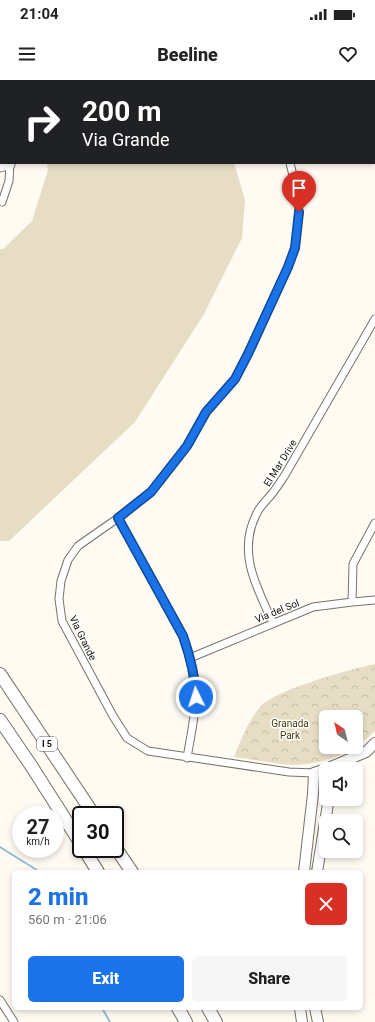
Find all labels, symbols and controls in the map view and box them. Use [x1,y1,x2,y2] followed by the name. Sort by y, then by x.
[20,5,59,23] text: 21:04
[16,43,38,65] icon: menu
[337,43,359,65] icon: heart
[157,44,218,65] text: Beeline
[82,95,161,128] text: 200 m
[16,96,68,148] icon: right
[82,129,170,150] text: Via Grande
[282,171,316,212] pin
[288,177,310,199] icon: arrive
[261,438,299,488] street label: El Mar Drive
[253,597,301,625] street label: Via del Sol
[67,614,99,662] street label: Via Grande
[175,676,217,718] position arrow
[319,710,363,754] north arrow
[319,710,363,858] map controls
[271,718,309,741] park label: Granada Park
[37,737,57,751] road number: I 5
[319,762,363,806] button: sound
[72,806,124,858] speed limit sign: 30
[319,814,363,858] button: search
[27,815,49,839] text: 27
[26,836,50,847] text: km/h
[28,883,89,911] text: 2 min
[305,883,347,925] button: close
[28,912,107,927] text: 560 m · 21:06
[28,956,184,1002] button: Exit
[192,956,347,1002] button: Share

